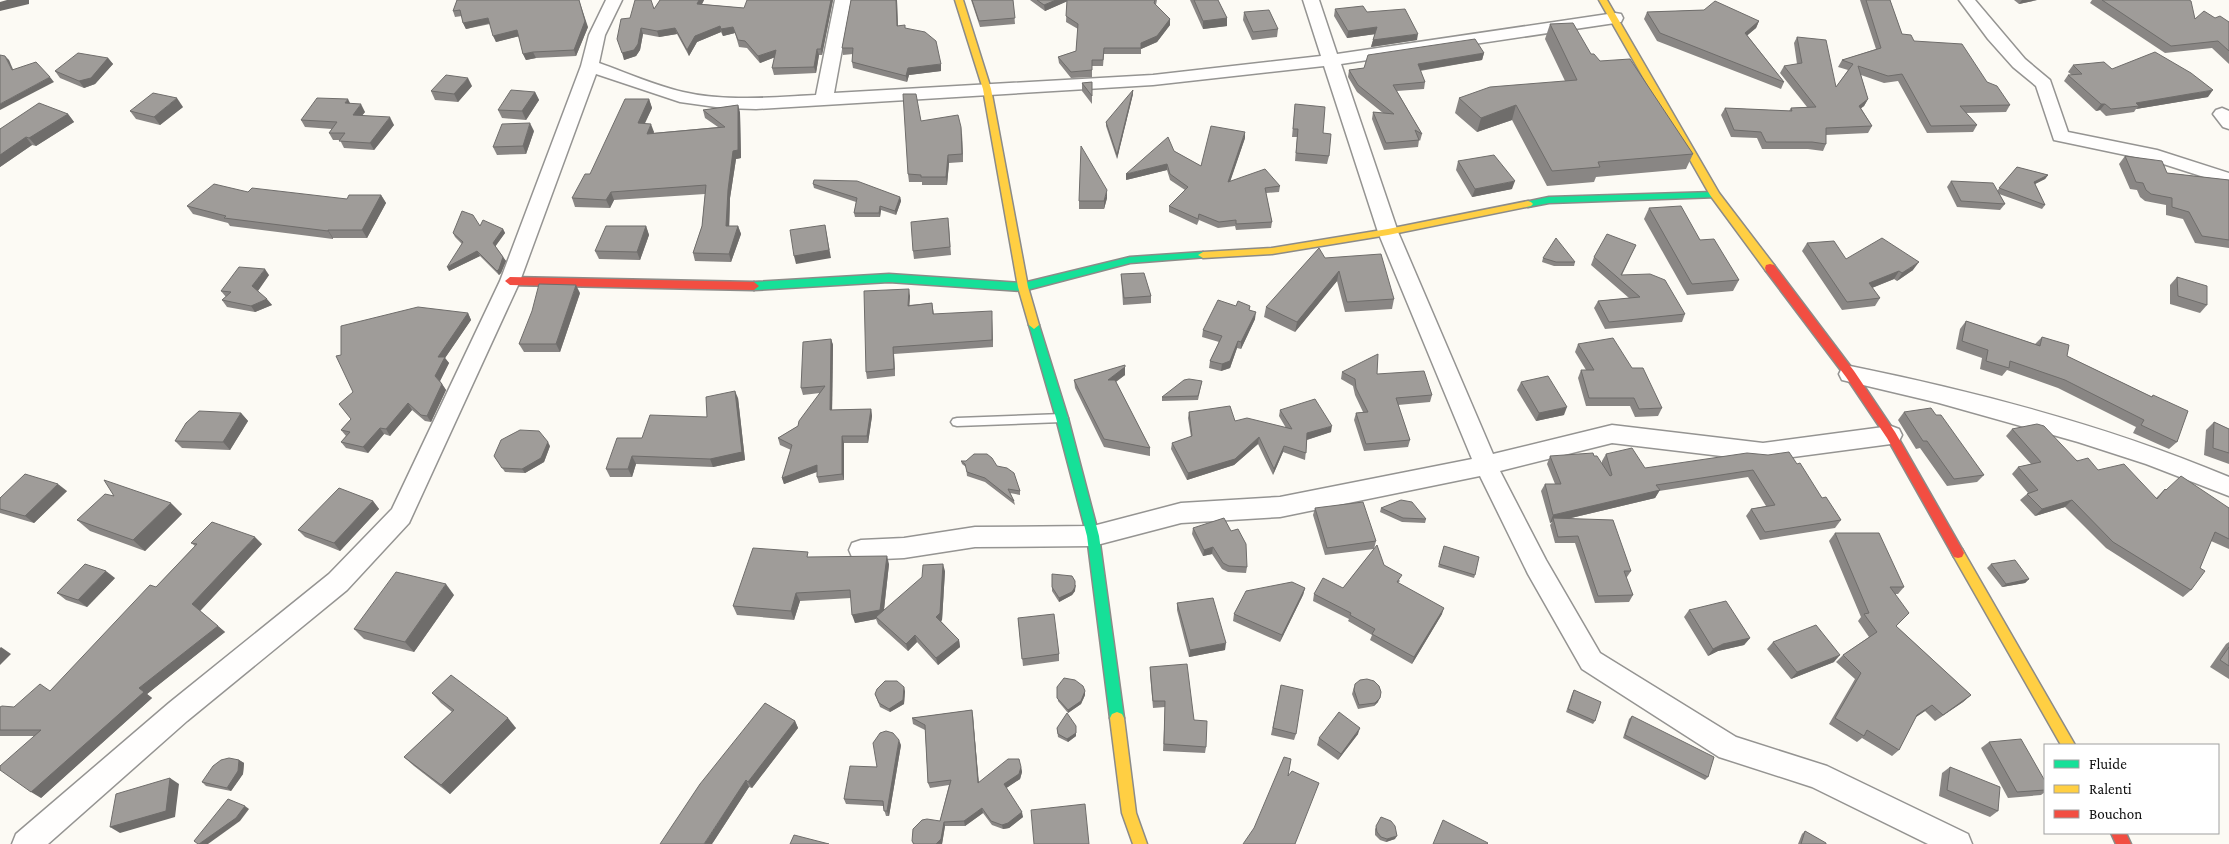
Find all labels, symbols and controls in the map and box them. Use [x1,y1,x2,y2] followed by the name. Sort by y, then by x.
[2044,744,2219,834] legend
[2089,756,2127,772] text: Fluide
[2089,781,2132,797] text: Ralenti
[2089,806,2142,822] text: Bouchon

